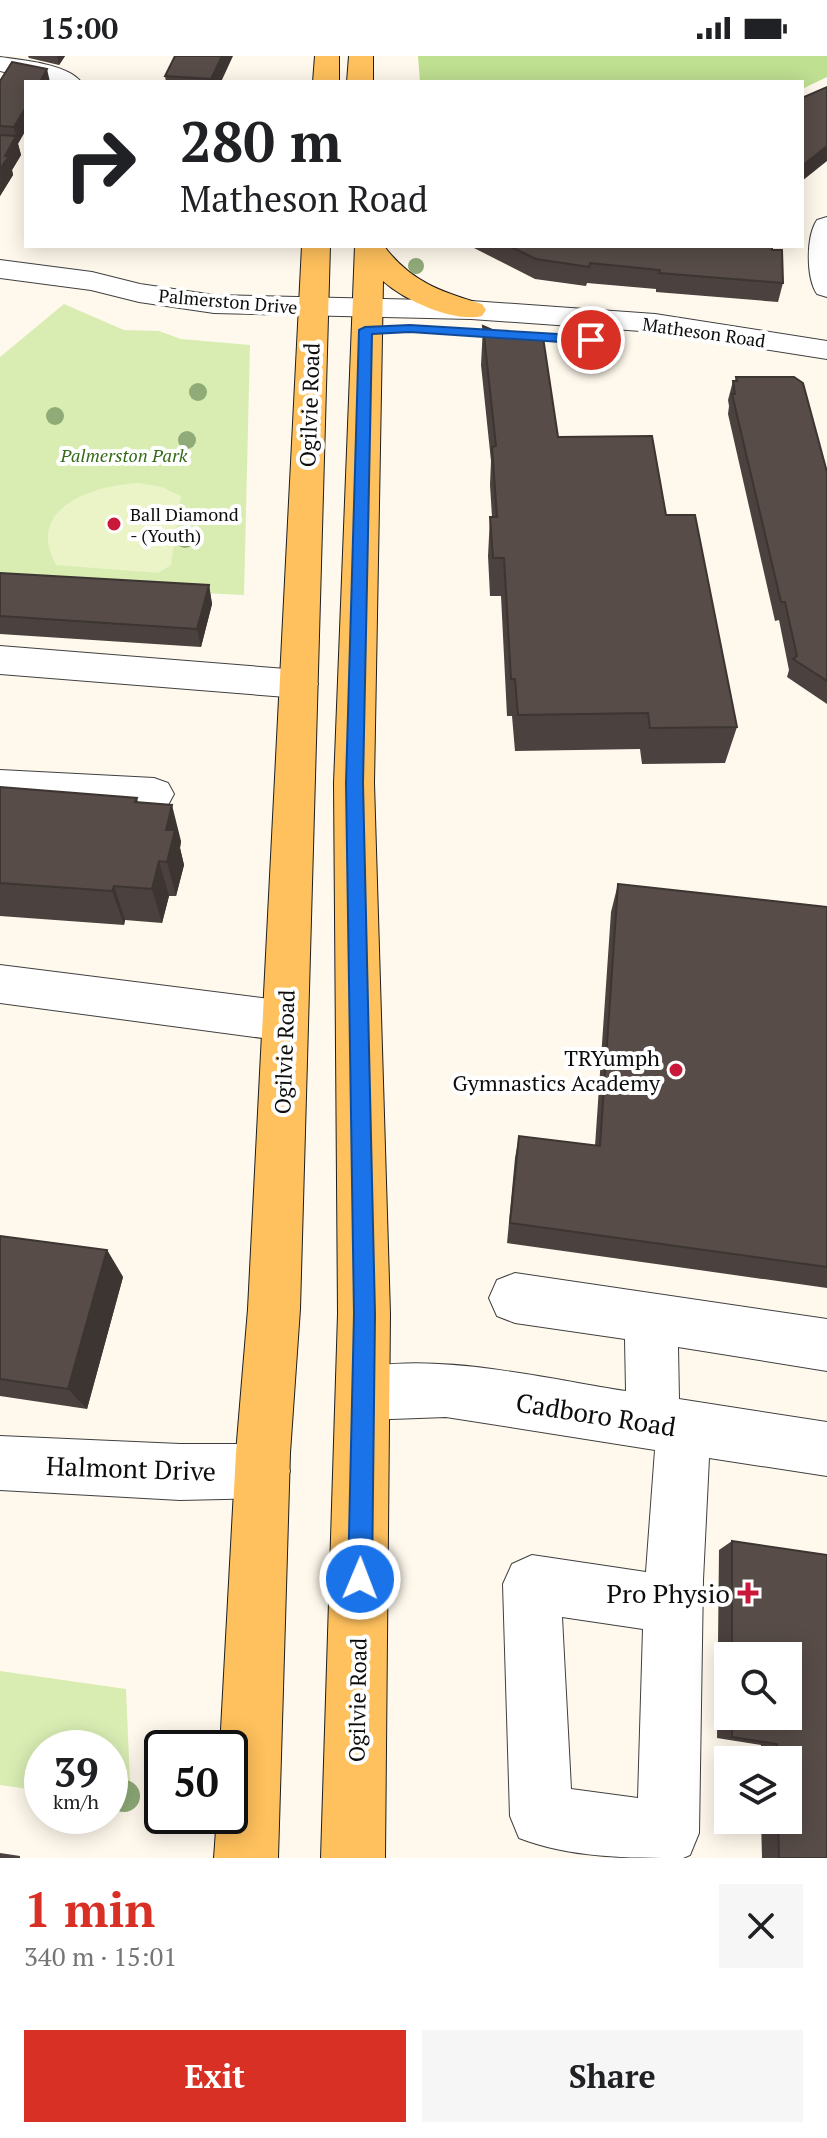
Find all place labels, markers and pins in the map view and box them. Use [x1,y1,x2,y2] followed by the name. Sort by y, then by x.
[557,306,625,374] pin
[130,502,239,547] place label: Ball Diamond - (Youth)
[105,515,123,533] marker: Ball Diamond - (Youth)
[453,1043,661,1097] place label: TRYumph Gymnastics Academy
[667,1061,685,1079] marker: TRYumph Gymnastics Academy
[606,1576,730,1610] place label: Pro Physio
[737,1582,759,1604] marker: Pro Physio

